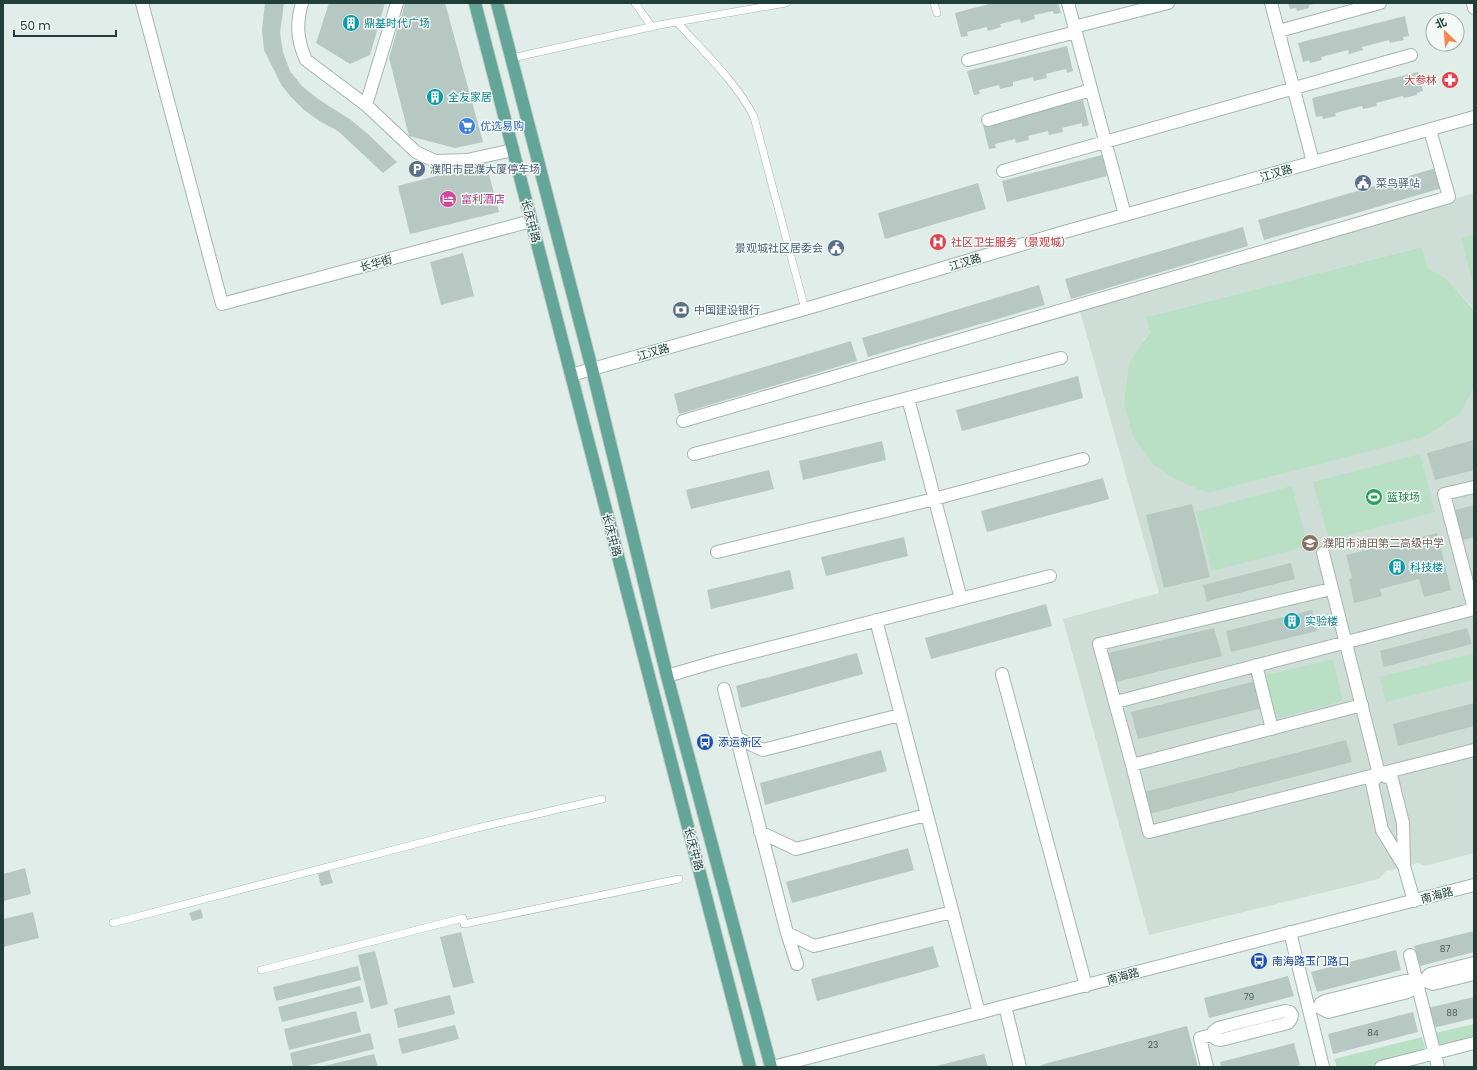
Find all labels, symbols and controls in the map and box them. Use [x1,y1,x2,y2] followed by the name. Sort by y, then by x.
[14,12,116,38] scale bar
[1425,12,1465,52] north arrow
[341,13,361,33] building icon: 鼎基时代广场
[1432,13,1449,33] text: 北
[364,15,430,31] place label: 鼎基时代广场
[20,17,51,34] text: 50 m
[1440,70,1460,90] pharmacy icon: 大参林
[1404,72,1437,88] place label: 大参林
[425,87,445,107] building icon: 全友家居
[448,89,492,105] place label: 全友家居
[457,116,477,136] supermarket icon: 优选易购
[480,118,524,134] place label: 优选易购
[407,159,427,179] parking icon: 濮阳市昆濮大厦停车场
[430,161,540,177] place label: 濮阳市昆濮大厦停车场
[1258,161,1294,185] street label: 江汉路
[1353,173,1373,193] public building icon: 菜鸟驿站
[1376,175,1420,191] place label: 菜鸟驿站
[438,189,458,209] hotel icon: 富利酒店
[461,191,505,207] place label: 富利酒店
[518,198,544,244] street label: 长庆中路
[928,232,948,252] hospital icon: 社区卫生服务（景观城）
[951,234,1072,250] place label: 社区卫生服务（景观城）
[826,238,846,258] public building icon: 景观城社区居委会
[735,240,823,256] place label: 景观城社区居委会
[947,250,983,274] street label: 江汉路
[358,251,394,275] street label: 长华街
[671,300,691,320] bank icon: 中国建设银行
[694,302,760,318] place label: 中国建设银行
[635,340,671,364] street label: 江汉路
[1364,487,1384,507] sports icon: 篮球场
[1387,489,1420,505] place label: 篮球场
[599,512,625,558] street label: 长庆中路
[1300,533,1320,553] school or university icon: 濮阳市油田第二高级中学
[1323,535,1444,551] place label: 濮阳市油田第二高级中学
[1387,557,1407,577] building icon: 科技楼
[1410,559,1443,575] place label: 科技楼
[1282,611,1302,631] building icon: 实验楼
[1305,613,1338,629] place label: 实验楼
[695,732,715,752] bus stop icon: 添运新区
[718,734,762,750] place label: 添运新区
[681,826,707,872] street label: 长庆中路
[1419,883,1455,907] street label: 南海路
[1440,943,1450,955] house number: 87
[1249,951,1269,971] bus stop icon: 南海路玉门路口
[1272,953,1349,969] place label: 南海路玉门路口
[1105,964,1141,988] street label: 南海路
[1244,991,1255,1003] house number: 79
[1446,1007,1458,1019] house number: 88
[1367,1027,1379,1039] house number: 84
[1148,1039,1158,1051] house number: 23

